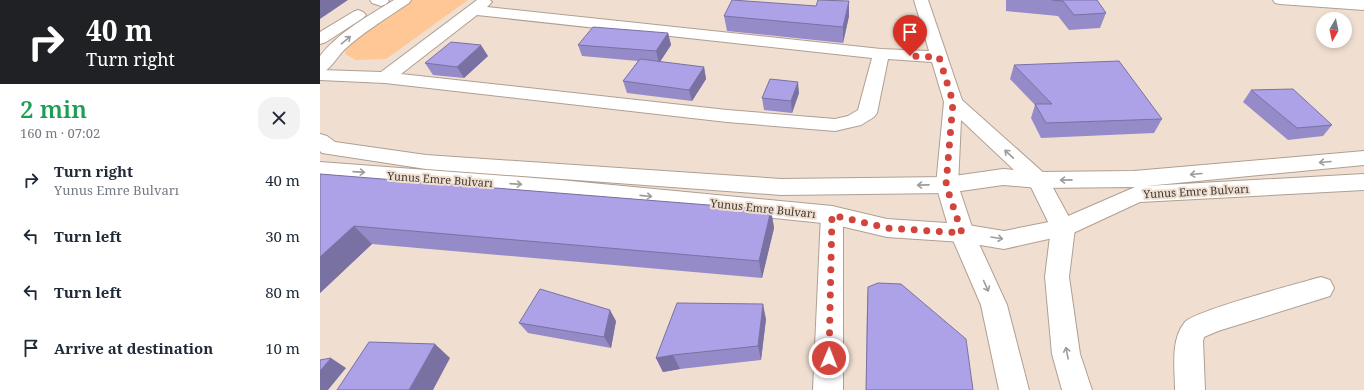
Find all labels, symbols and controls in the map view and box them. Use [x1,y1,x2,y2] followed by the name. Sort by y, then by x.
[86,11,153,49] text: 40 m
[1316,12,1352,48] north arrow
[1316,12,1352,48] map controls
[893,15,927,56] pin
[20,16,72,68] icon: right
[899,21,921,43] icon: arrive
[341,35,352,44] one-way arrow
[86,47,175,71] text: Turn right
[20,92,87,125] text: 2 min
[258,97,300,139] button: close
[20,124,100,142] text: 160 m · 07:02
[1004,149,1015,158] one-way arrow
[1319,158,1332,166] one-way arrow
[54,161,133,181] text: Turn right
[386,168,494,190] street label: Yunus Emre Bulvarı
[20,169,42,191] icon: right
[352,169,365,176] one-way arrow
[265,170,300,190] text: 40 m
[1190,170,1203,177] one-way arrow
[1060,176,1073,184] one-way arrow
[54,181,179,199] text: Yunus Emre Bulvarı
[509,181,522,188] one-way arrow
[917,181,930,189] one-way arrow
[1142,181,1250,201] street label: Yunus Emre Bulvarı
[639,193,652,200] one-way arrow
[709,195,817,221] street label: Yunus Emre Bulvarı
[20,225,42,247] icon: left
[54,226,122,246] text: Turn left
[265,226,300,246] text: 30 m
[990,234,1003,242] one-way arrow
[983,280,990,292] one-way arrow
[20,281,42,303] icon: left
[54,282,122,302] text: Turn left
[265,282,300,302] text: 80 m
[20,337,42,359] icon: arrive
[808,337,850,379] position arrow
[54,338,213,358] text: Arrive at destination
[265,338,300,358] text: 10 m
[1062,346,1070,359] one-way arrow

